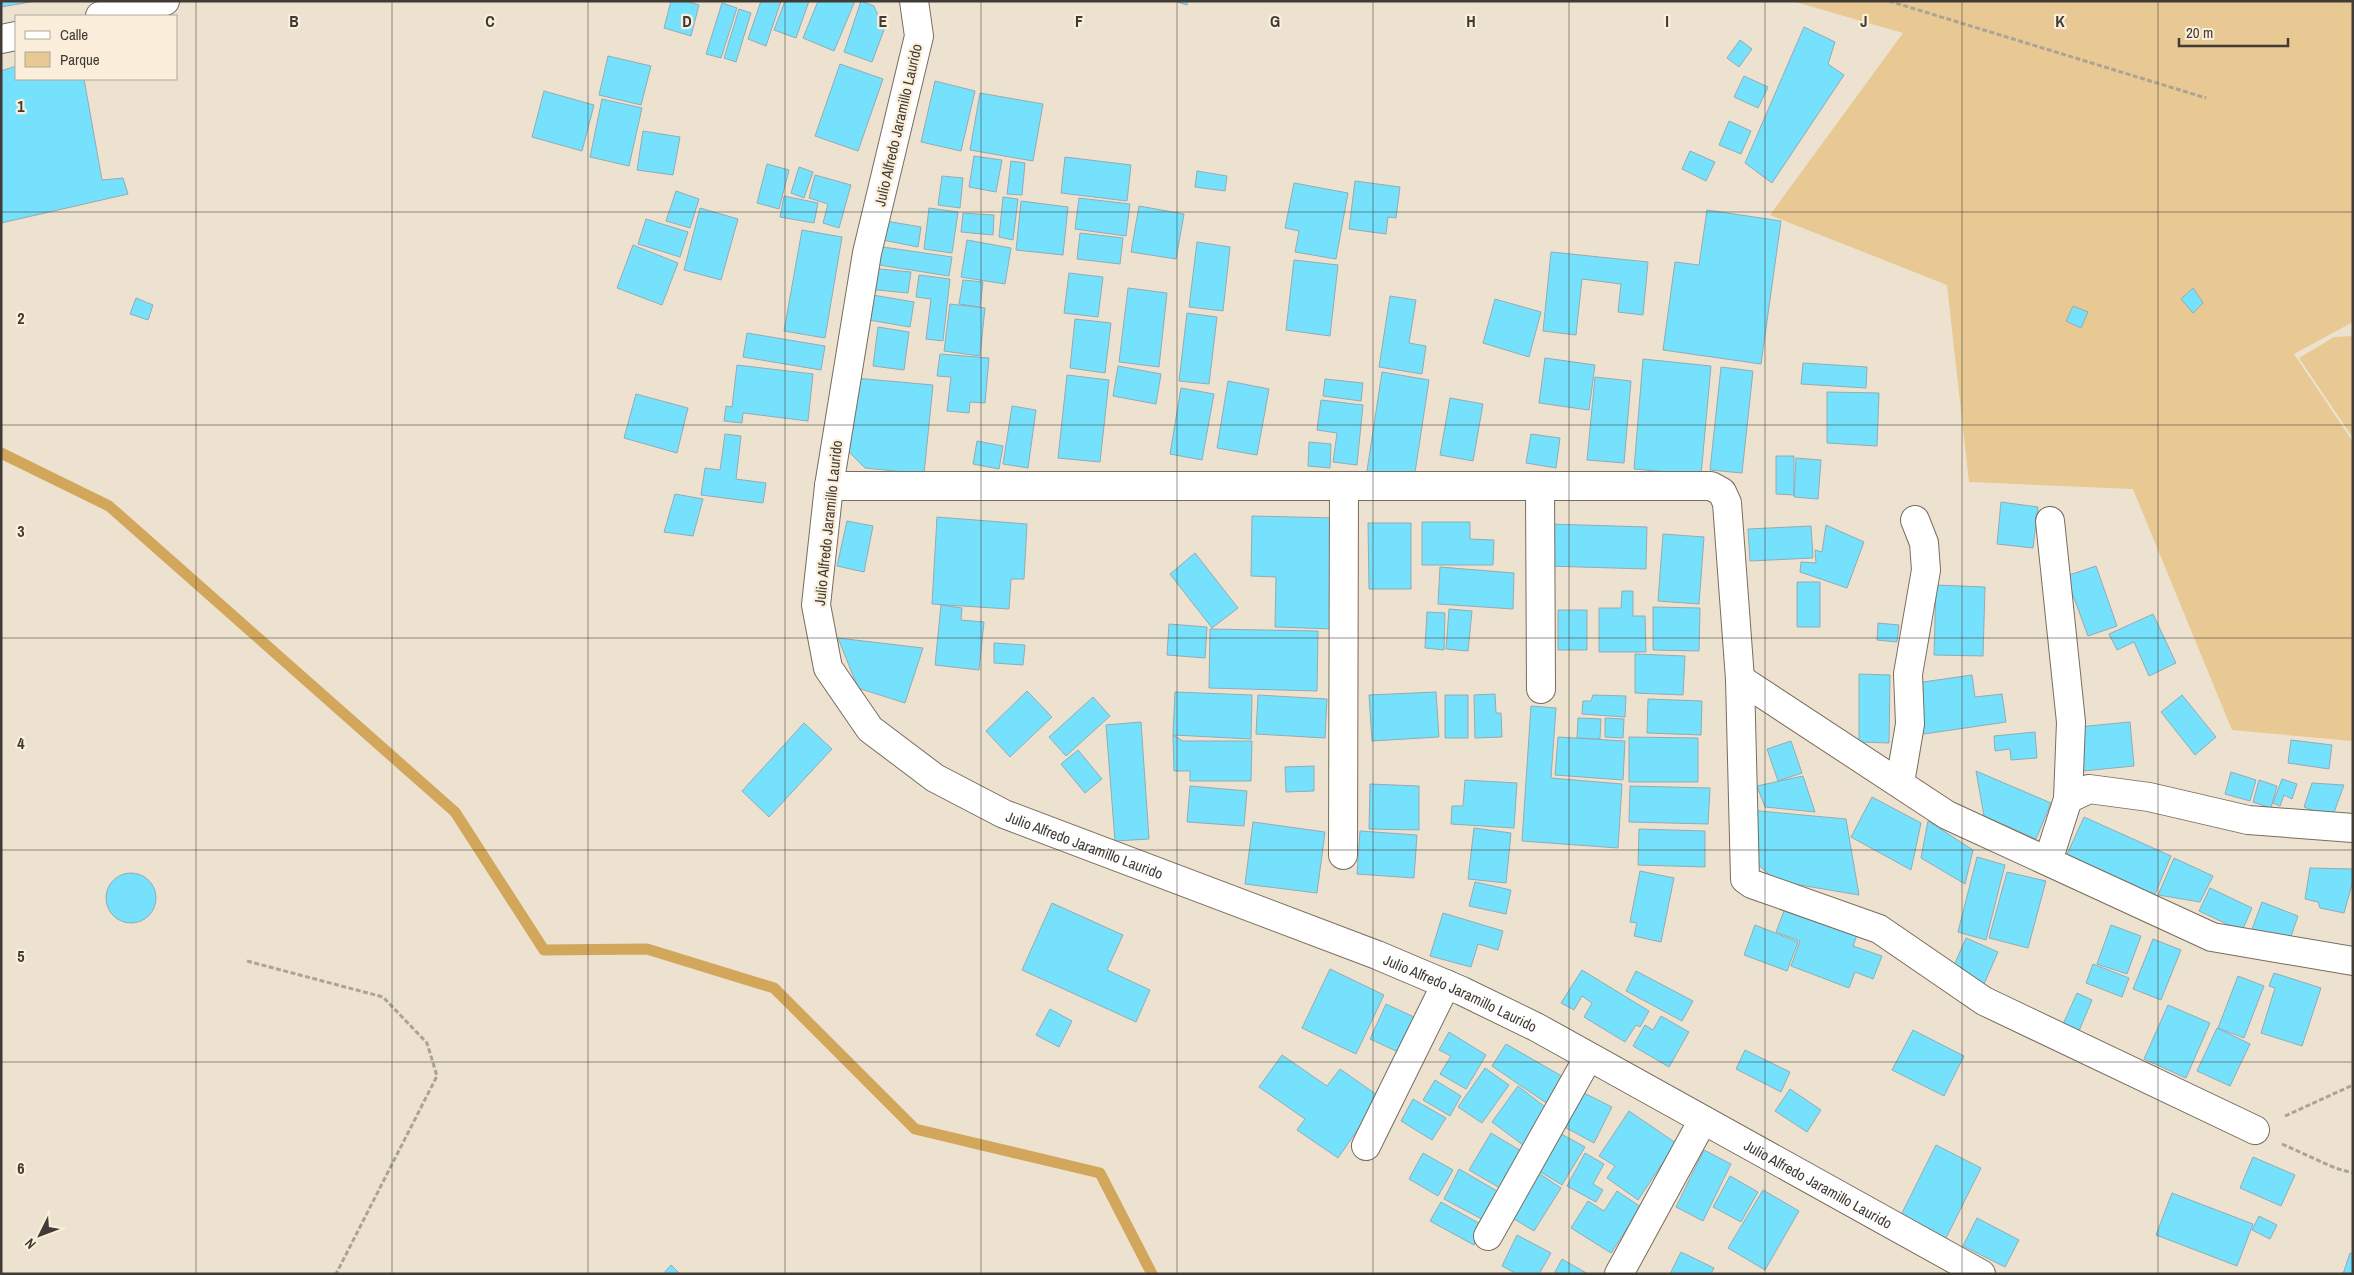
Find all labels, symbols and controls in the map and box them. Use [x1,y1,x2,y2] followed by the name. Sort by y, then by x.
[289,10,299,32] text: B
[485,10,495,32] text: C
[682,10,692,32] text: D
[879,10,888,32] text: E
[1075,10,1083,32] text: F
[1270,10,1280,32] text: G
[1466,10,1476,32] text: H
[1665,10,1669,32] text: I
[1860,10,1868,32] text: J
[2055,10,2065,32] text: K
[15,15,178,80] legend
[2179,15,2288,47] scale bar
[2186,22,2213,43] text: 20 m
[60,24,88,45] text: Calle
[869,42,927,208] street label: Julio Alfredo Jaramillo Laurido
[60,49,100,70] text: Parque
[17,95,25,117] text: 1
[17,307,25,329] text: 2
[809,439,847,607] street label: Julio Alfredo Jaramillo Laurido
[17,520,25,542] text: 3
[17,732,25,754] text: 4
[1003,805,1166,884] street label: Julio Alfredo Jaramillo Laurido
[17,945,25,967] text: 5
[1381,949,1541,1037] street label: Julio Alfredo Jaramillo Laurido
[1741,1134,1896,1233] street label: Julio Alfredo Jaramillo Laurido
[17,1157,25,1179] text: 6
[15,1210,65,1260] north arrow
[21,1235,40,1253] text: N

